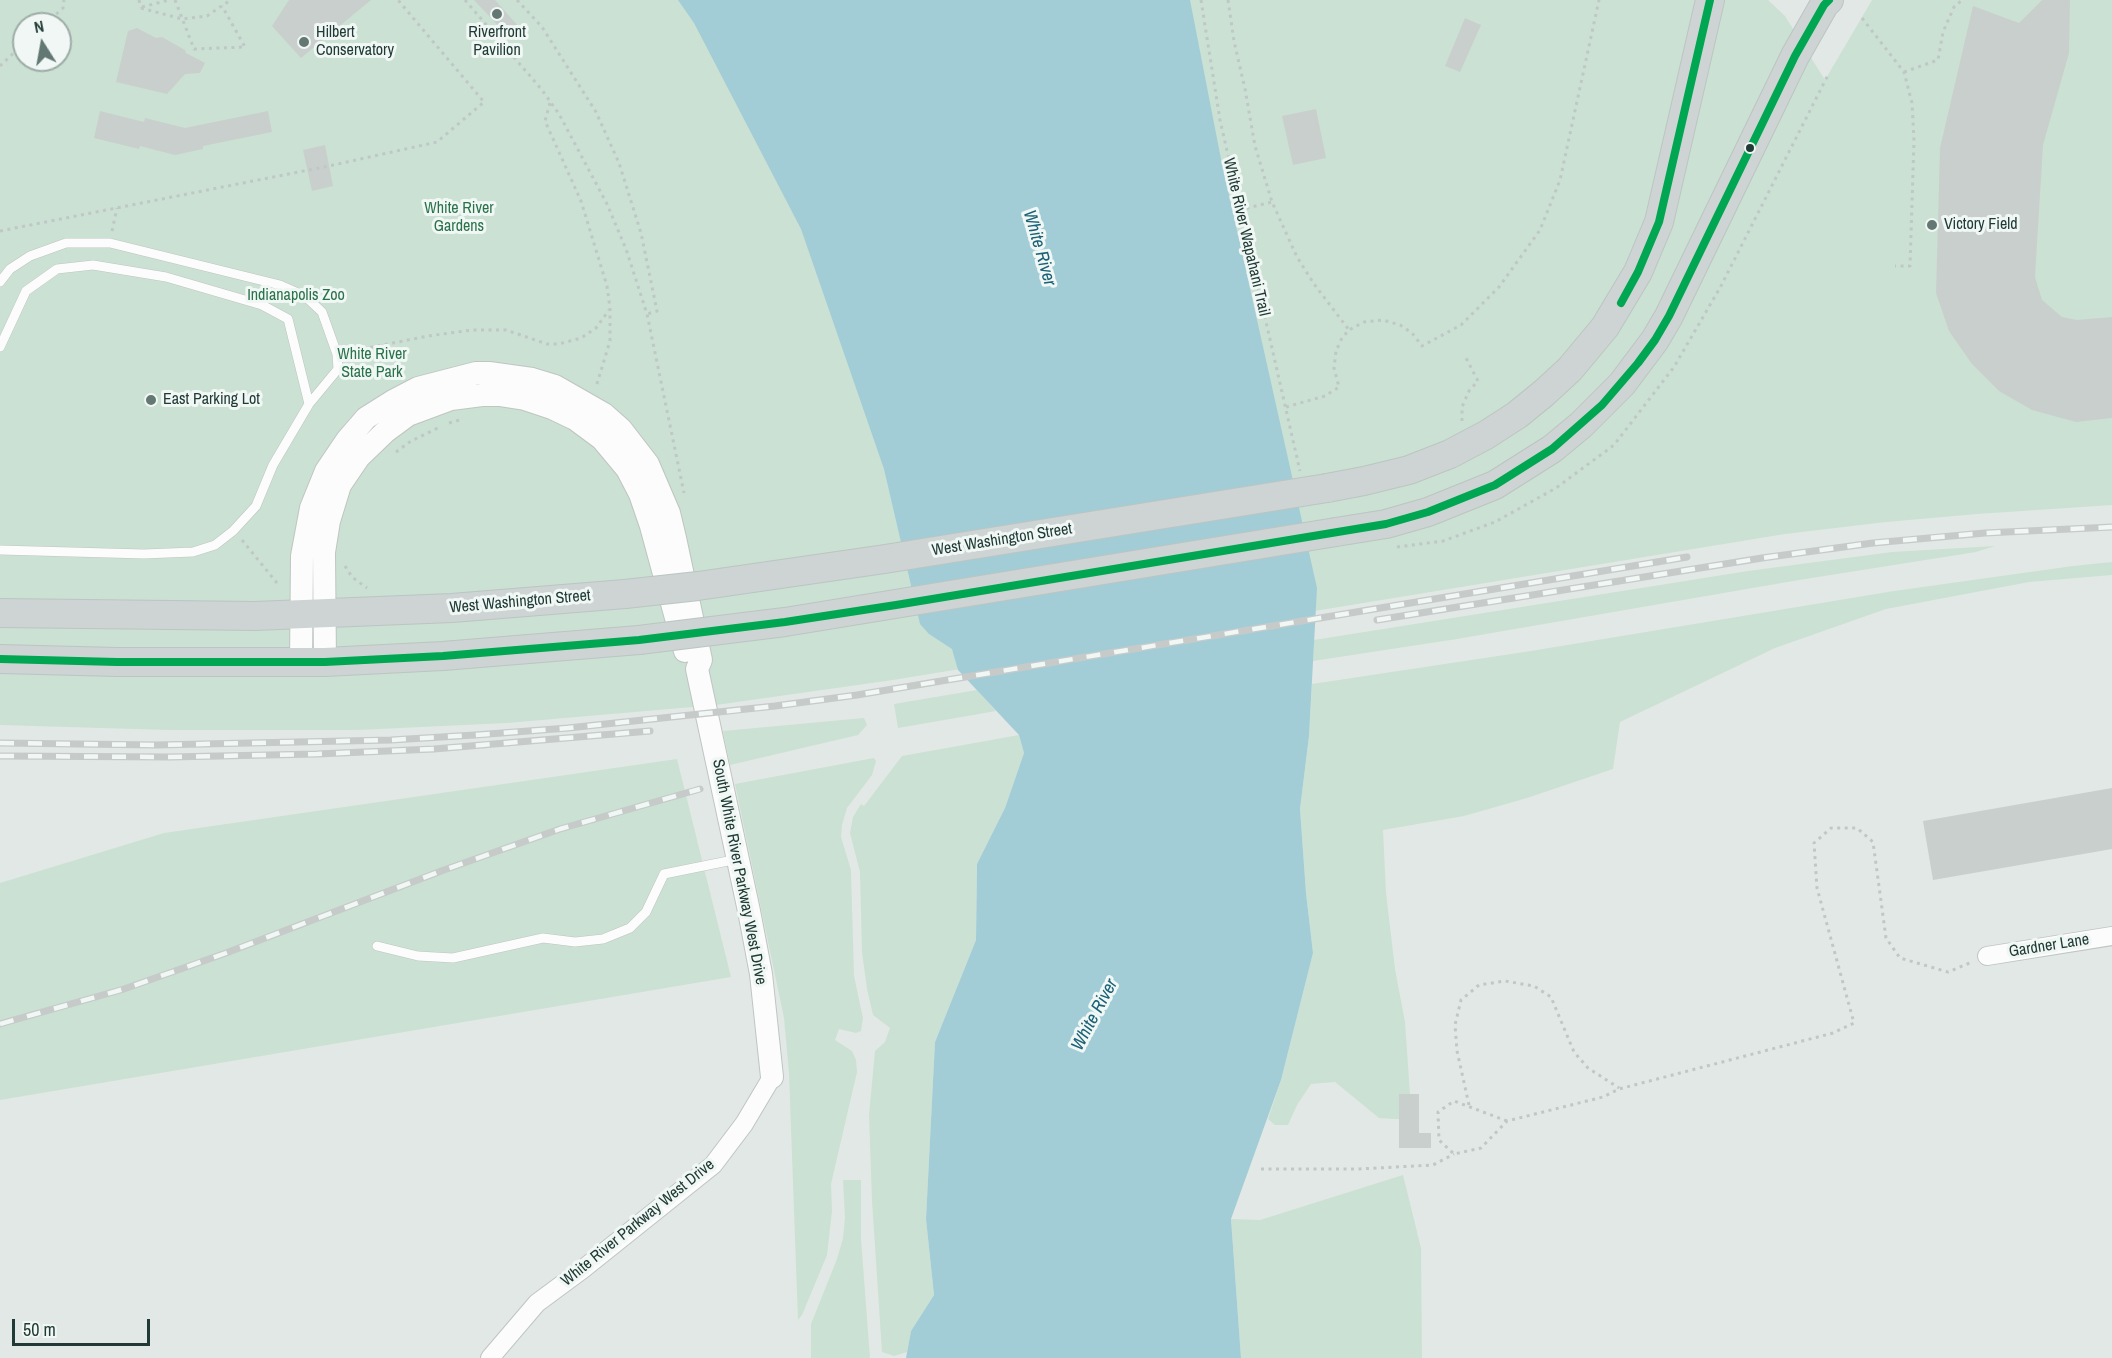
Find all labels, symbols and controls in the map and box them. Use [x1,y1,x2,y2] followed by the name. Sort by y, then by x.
[490,7,504,21] marker: Riverfront Pavilion
[12,12,72,72] north arrow
[32,15,46,38] text: N
[316,23,394,61] place label: Hilbert Conservatory
[468,23,526,61] place label: Riverfront Pavilion
[297,35,311,49] marker: Hilbert Conservatory
[1744,142,1756,154] unlabelled marker
[1218,156,1274,318] street label: White River Wapahani Trail
[424,199,494,237] park label: White River Gardens
[1018,208,1060,288] water label: White River
[1944,215,2017,235] place label: Victory Field
[1925,218,1939,232] marker: Victory Field
[247,286,345,306] park label: Indianapolis Zoo
[337,345,407,383] park label: White River State Park
[163,390,260,410] place label: East Parking Lot
[144,393,158,407] marker: East Parking Lot
[931,519,1073,561] street label: West Washington Street
[449,586,591,618] street label: West Washington Street
[708,758,770,986] street label: South White River Parkway West Drive
[2008,930,2090,962] street label: Gardner Lane
[1067,976,1123,1054] water label: White River
[558,1155,718,1291] street label: White River Parkway West Drive
[15,1307,153,1345] scale bar
[23,1317,56,1342] text: 50 m

